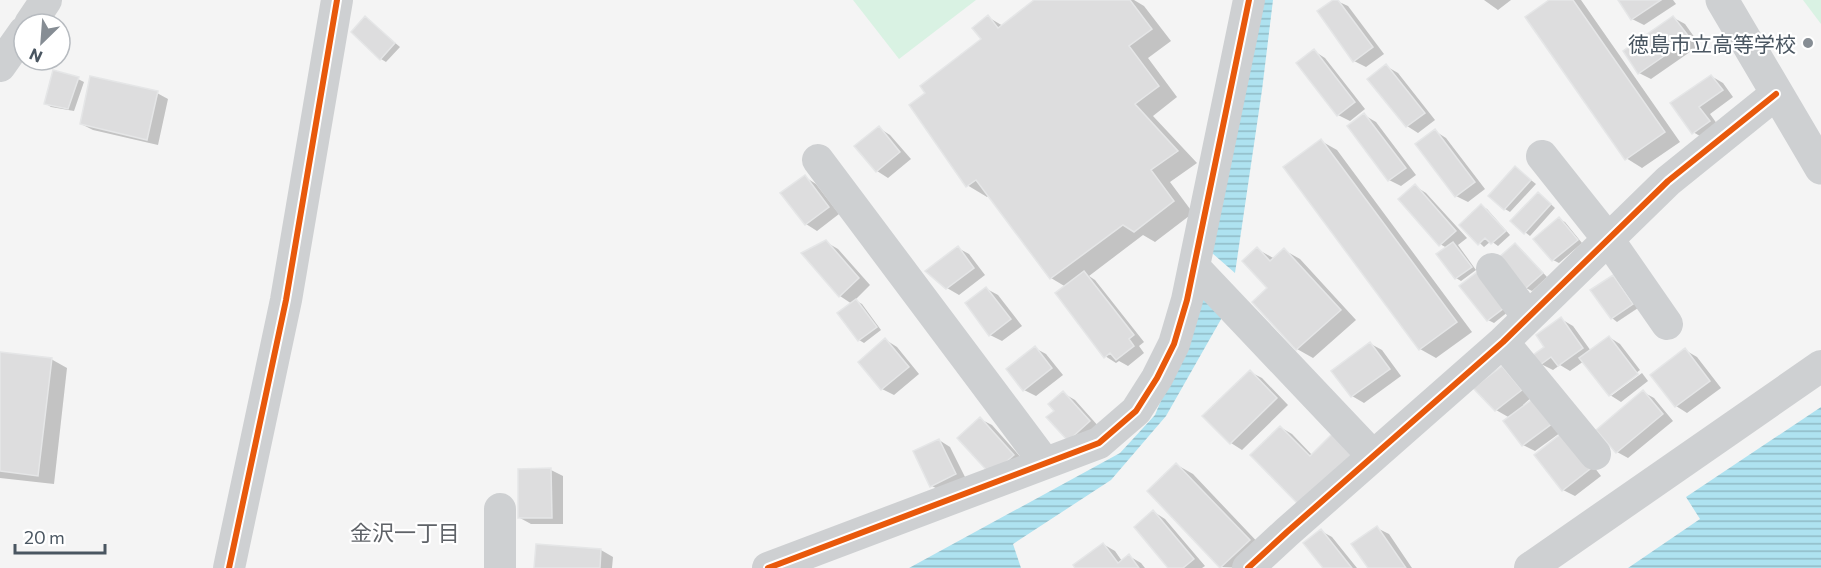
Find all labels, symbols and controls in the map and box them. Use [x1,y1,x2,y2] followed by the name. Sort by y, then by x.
[12,12,72,72] north arrow
[1628,31,1796,56] place label: 徳島市立高等学校
[1801,36,1815,50] marker: 徳島市立高等学校
[26,45,45,67] text: N
[15,517,105,555] scale bar
[350,519,460,546] district label: 金沢一丁目
[24,526,65,548] text: 20 m

